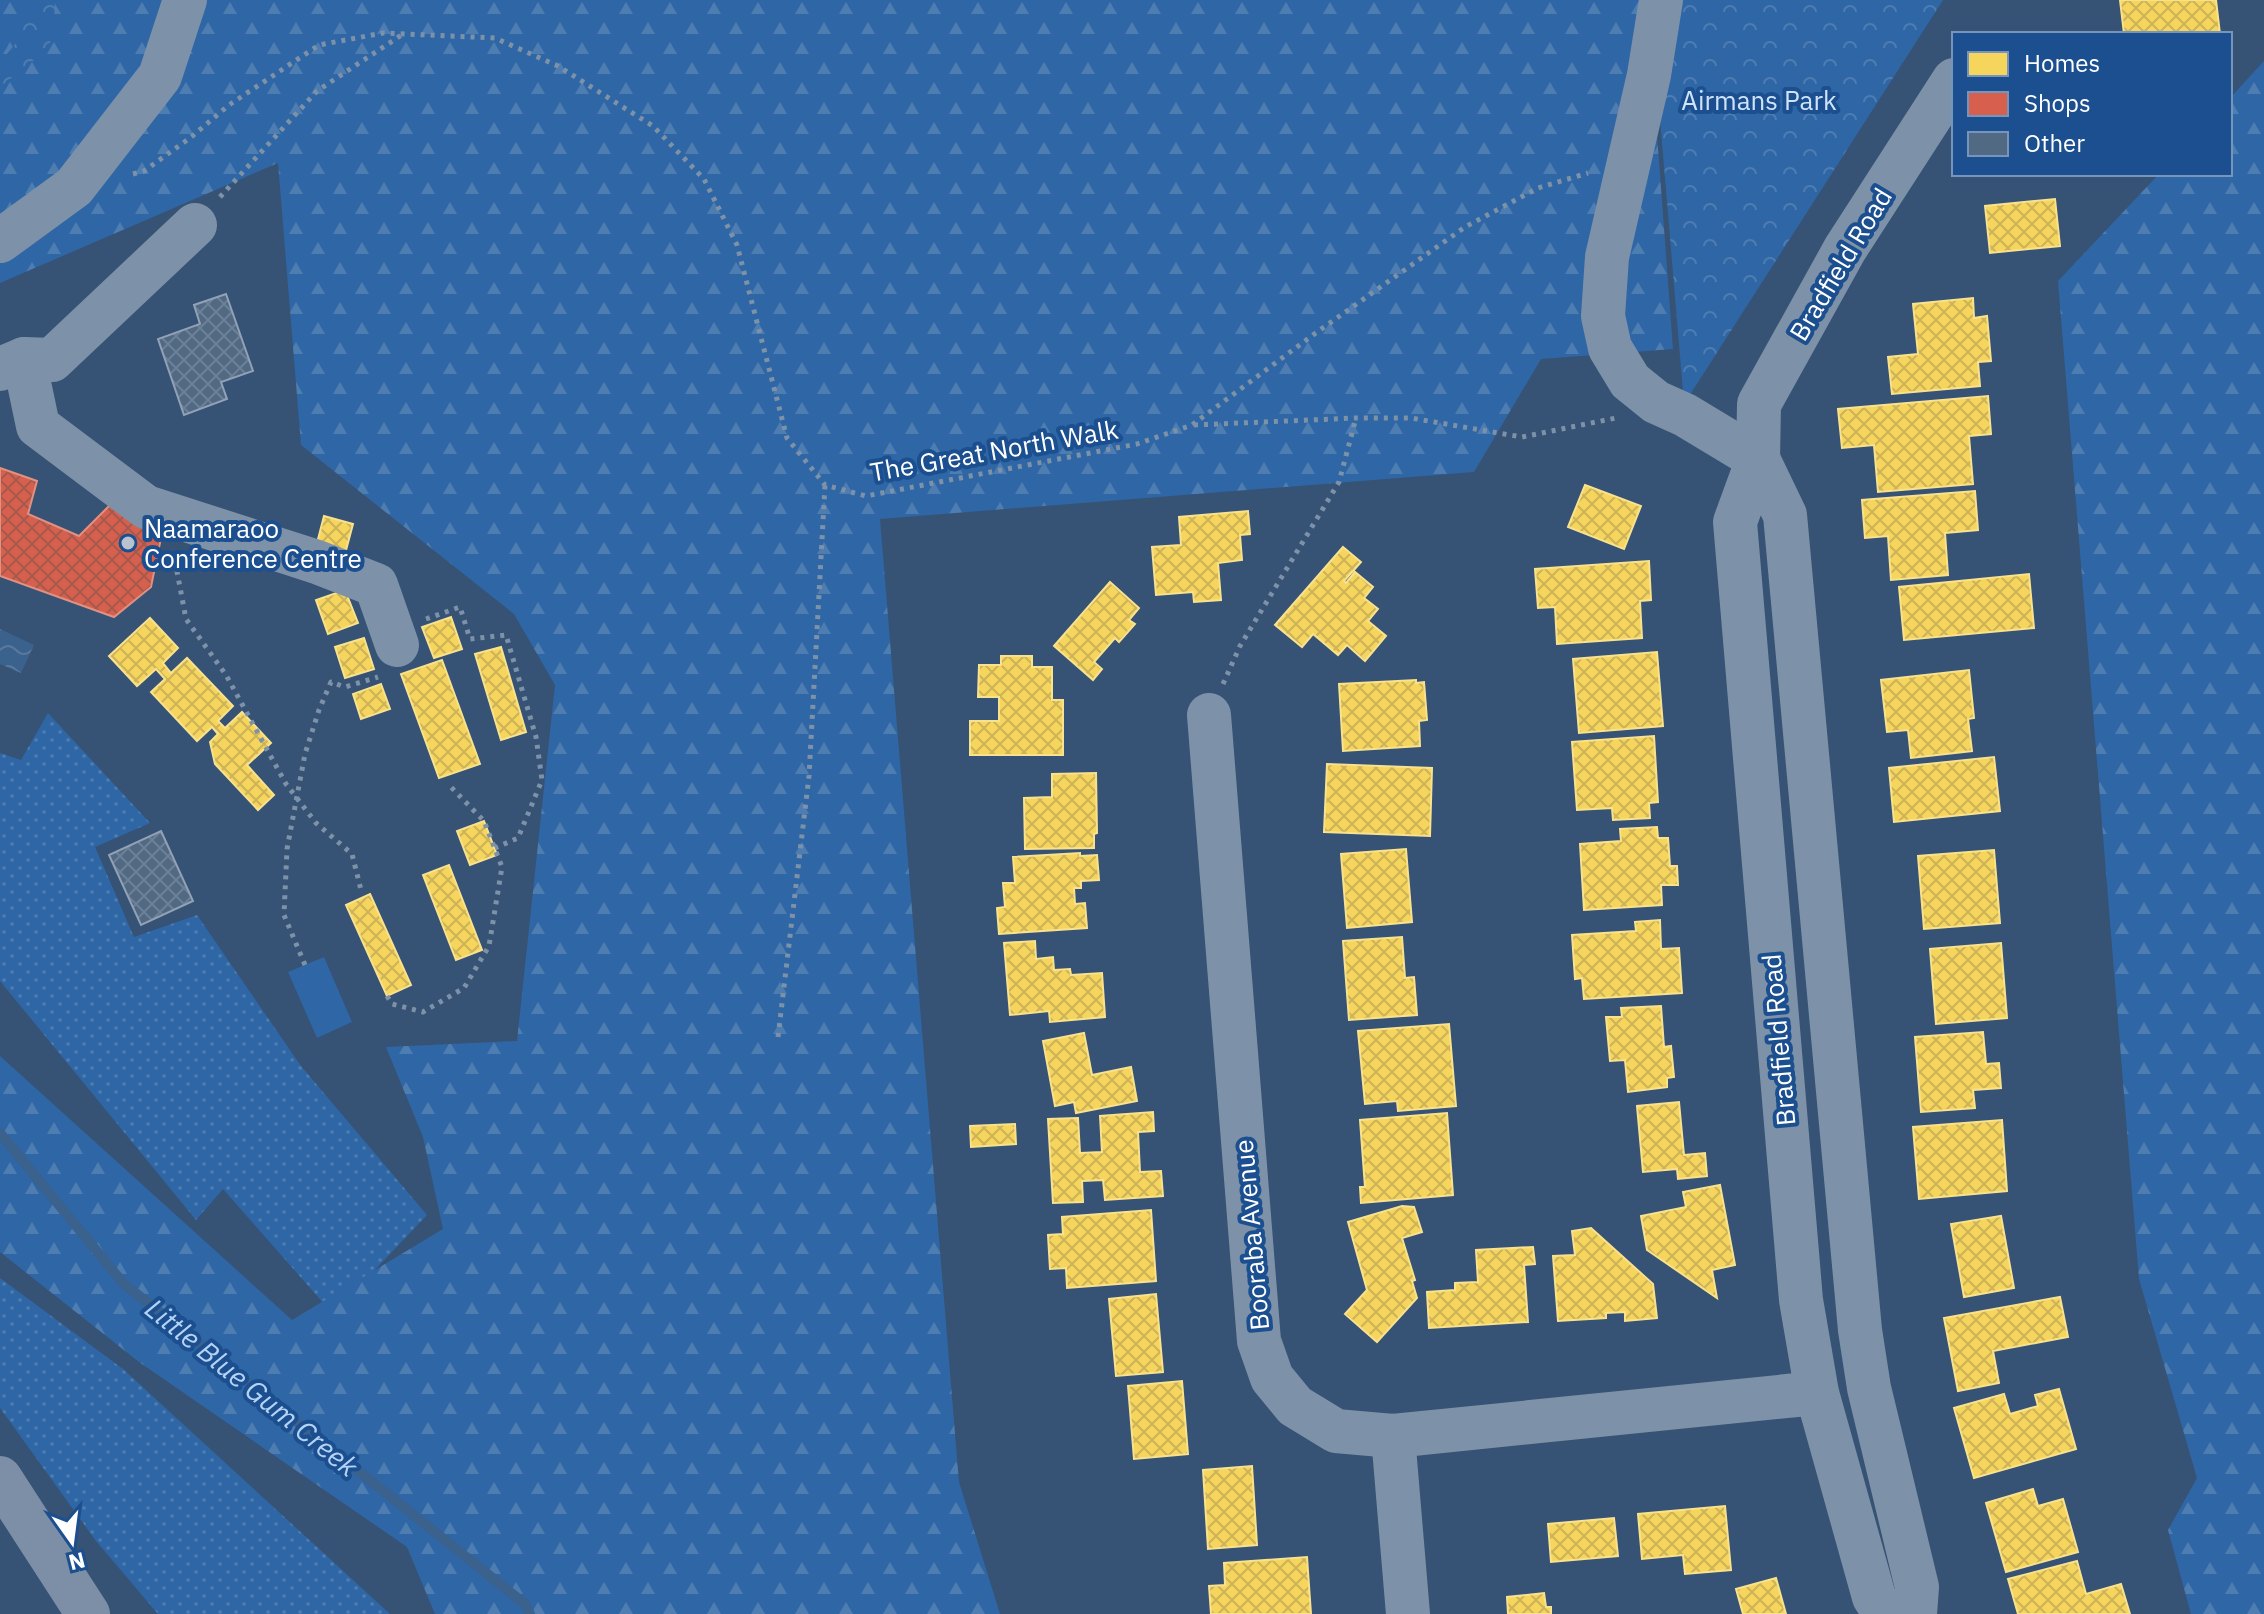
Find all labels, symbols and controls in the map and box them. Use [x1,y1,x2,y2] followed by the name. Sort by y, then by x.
[1952,32,2232,176] legend
[2024,47,2100,79] text: Homes
[1681,83,1837,117] park label: Airmans Park
[2024,87,2091,119] text: Shops
[2024,127,2085,159] text: Other
[1781,181,1899,347] street label: Bradfield Road
[867,411,1121,489] street label: The Great North Walk
[144,511,362,575] place label: Naamaraoo Conference Centre
[119,534,137,552] marker: Naamaraoo Conference Centre
[1754,953,1802,1127] street label: Bradfield Road
[1226,1138,1276,1332] street label: Booraba Avenue
[138,1290,366,1485] water label: Little Blue Gum Creek
[32,1502,112,1582] north arrow
[66,1546,88,1578] text: N

